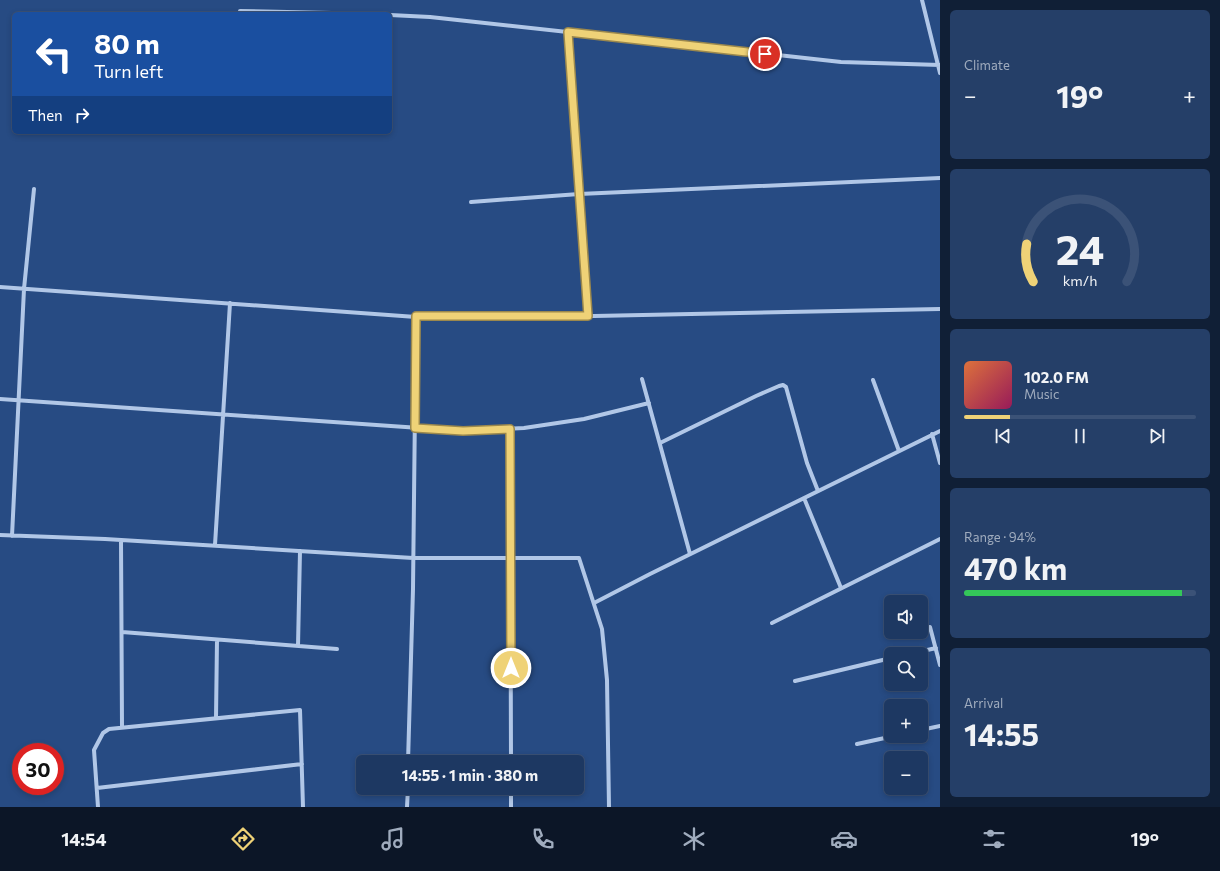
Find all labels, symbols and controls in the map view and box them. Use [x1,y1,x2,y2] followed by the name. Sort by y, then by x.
[94,26,160,60] text: 80 m
[28,28,80,80] icon: left
[748,37,782,71] pin
[754,43,776,65] icon: arrive
[964,57,1010,73] text: Climate
[94,60,163,82] text: Turn left
[1056,77,1103,114] text: 19°
[964,82,977,109] text: −
[1183,82,1196,109] text: +
[71,104,93,126] icon: right
[28,106,63,124] text: Then
[1056,223,1104,274] text: 24
[1063,271,1097,289] text: km/h
[1024,368,1089,386] text: 102.0 FM
[1024,386,1059,402] text: Music
[992,425,1014,447] icon: previous
[1069,425,1091,447] icon: pause
[1146,425,1168,447] icon: next
[964,529,1036,545] text: Range · 94%
[964,549,1067,586] text: 470 km
[884,595,928,795] map controls
[884,595,928,639] button: sound
[490,647,532,689] position arrow
[884,647,928,691] button: search
[964,695,1003,711] text: Arrival
[884,699,928,743] button: +
[964,715,1039,752] text: 14:55
[12,743,64,795] speed limit sign: 30
[884,751,928,795] button: −
[402,766,538,784] text: 14:55 · 1 min · 380 m
[229,825,257,853] icon: directions
[379,825,407,853] icon: music
[529,825,557,853] icon: phone
[680,825,708,853] icon: climate
[830,825,858,853] icon: car
[980,825,1008,853] icon: filters
[61,828,107,850] text: 14:54
[1131,828,1159,850] text: 19°

